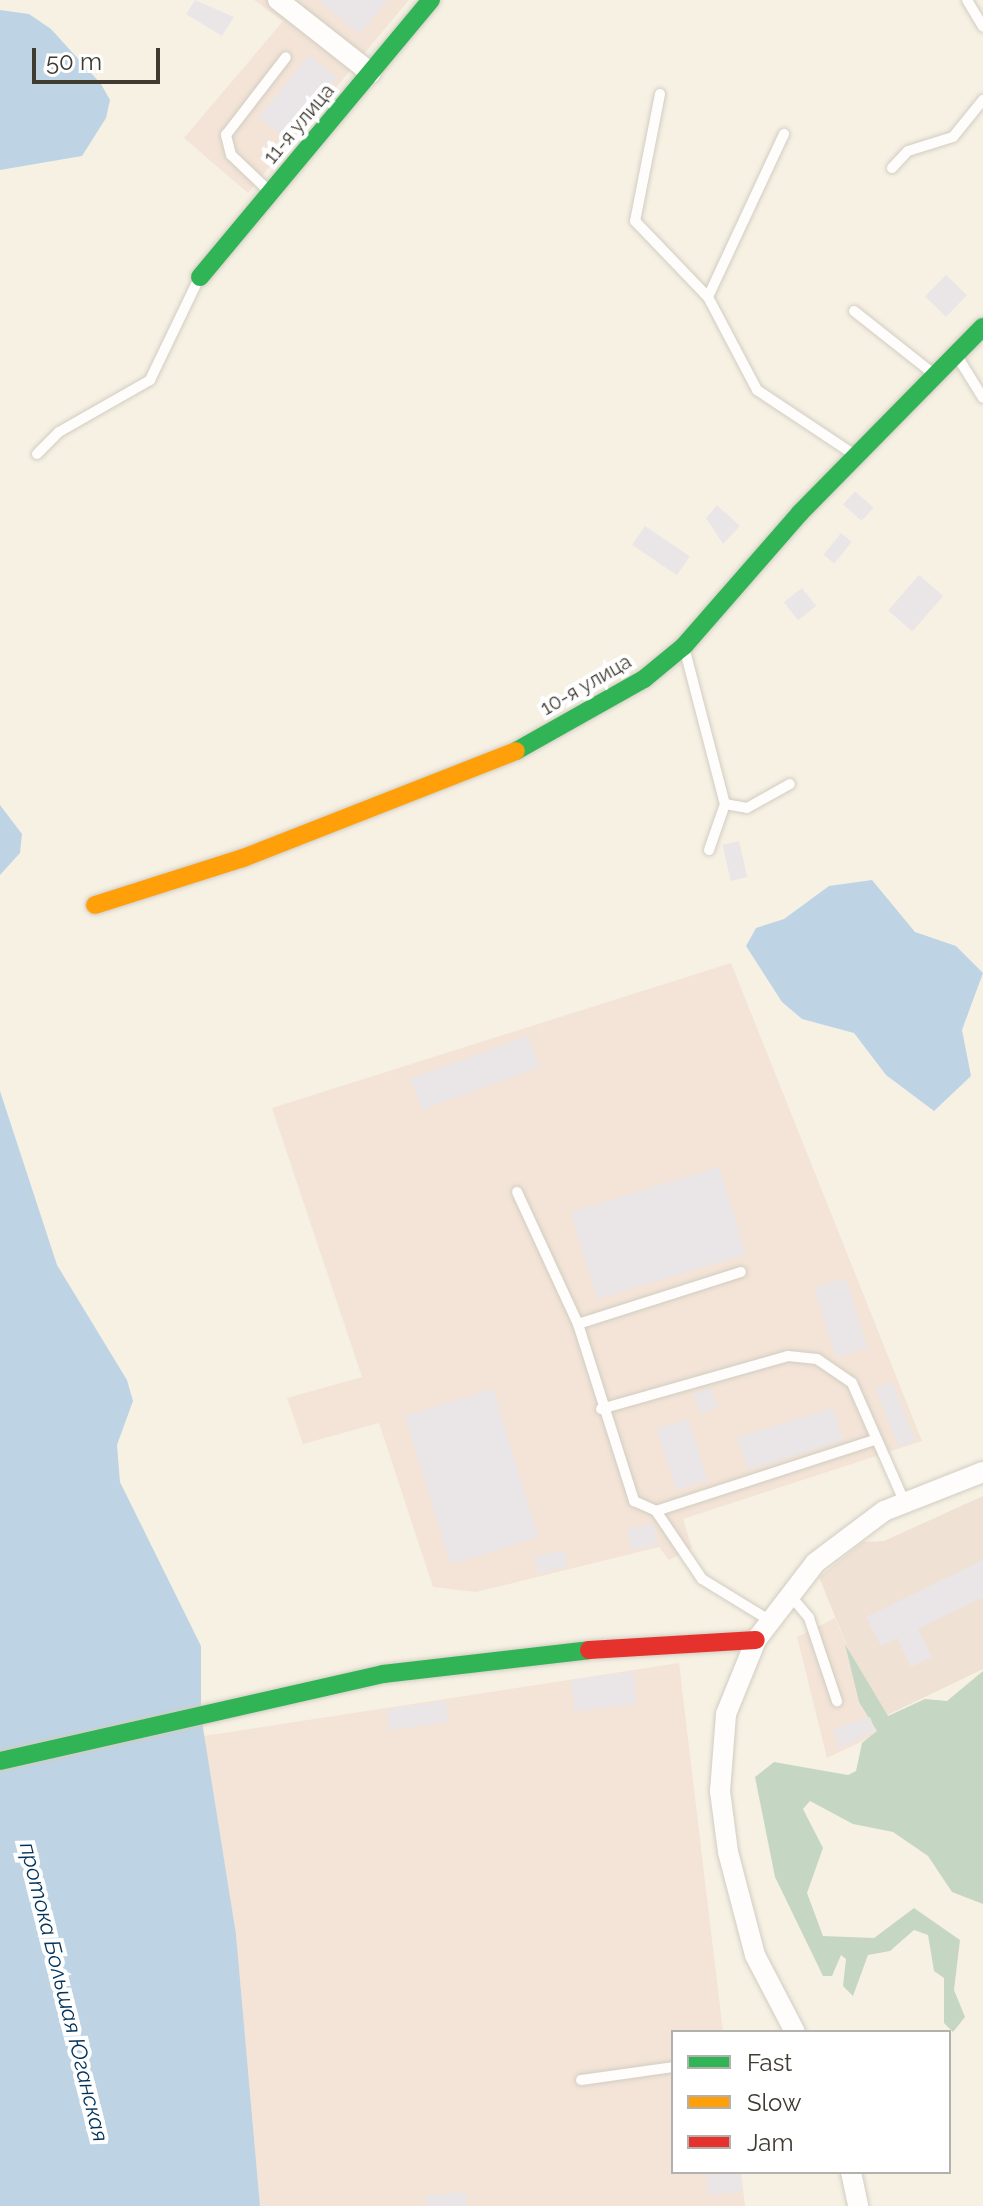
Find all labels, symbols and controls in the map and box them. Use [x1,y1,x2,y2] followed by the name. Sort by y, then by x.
[36,32,164,82] scale bar
[46,47,102,76] text: 50 m
[259,79,339,169] street label: 11-я улица
[536,649,636,721] street label: 10-я улица
[14,1840,114,2144] water label: протока Большая Юганская
[671,2030,951,2174] legend
[747,2048,792,2077] text: Fast
[747,2088,801,2117] text: Slow
[747,2128,793,2157] text: Jam

